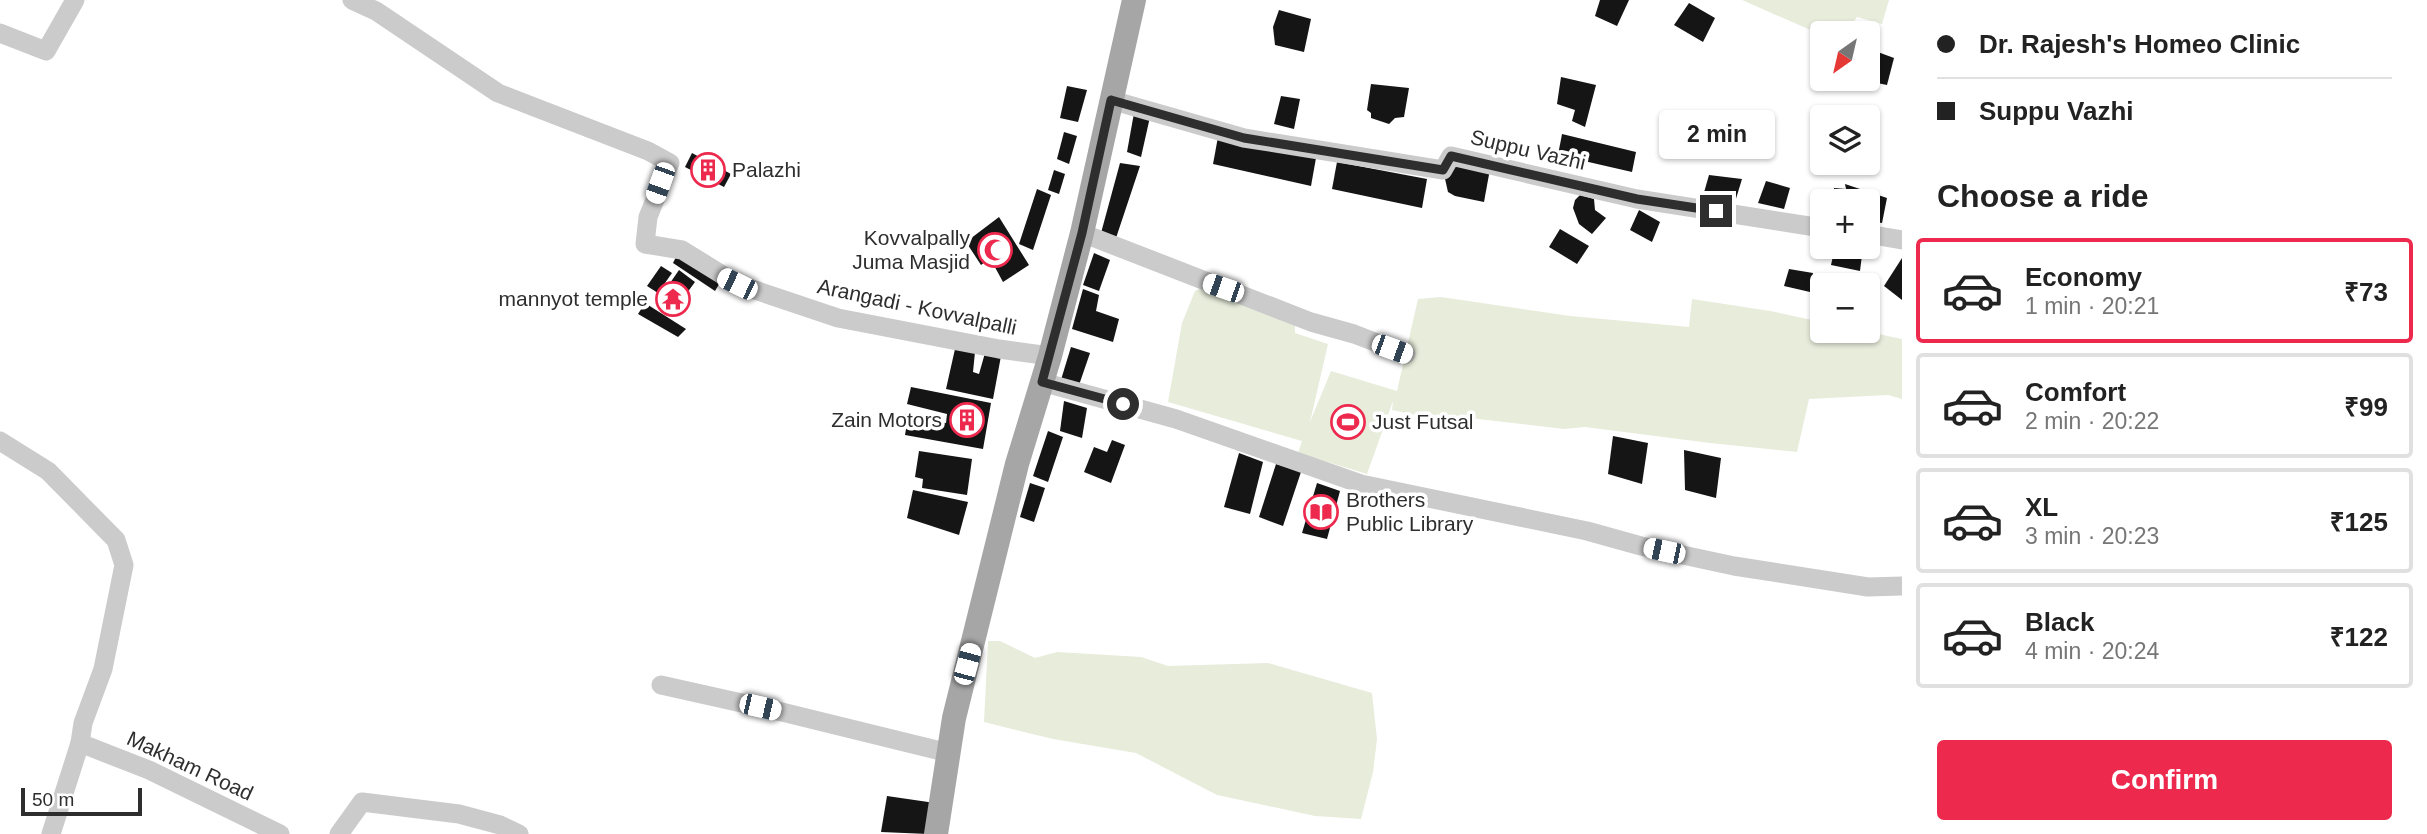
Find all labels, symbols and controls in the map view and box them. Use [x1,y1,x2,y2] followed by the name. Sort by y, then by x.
[1810,21,1880,91] north arrow
[1810,21,1880,343] map controls
[1979,29,2300,59] text: Dr. Rajesh's Homeo Clinic
[1979,96,2134,126] text: Suppu Vazhi
[1810,105,1880,175] button: layers
[1658,110,1774,158] callout: 2 min
[1687,121,1747,147] text: 2 min
[1468,125,1588,174] street label: Suppu Vazhi
[689,151,727,189] building icon: Palazhi
[732,158,801,181] place label: Palazhi
[643,160,678,206] car
[1937,178,2149,214] text: Choose a ride
[1810,189,1880,259] button: +
[1700,195,1732,227] route end
[852,226,970,273] place label: Kovvalpally Juma Masjid
[976,231,1014,269] mosque icon: Kovvalpally Juma Masjid
[1941,259,2004,322] icon: car
[2025,262,2142,292] text: Economy
[714,265,761,303] car
[1200,271,1247,305] car
[1810,273,1880,343] button: −
[815,274,1019,339] street label: Arangadi - Kovvalpalli
[2344,277,2388,307] text: ₹73
[654,280,692,318] temple icon: mannyot temple
[499,287,648,310] place label: mannyot temple
[2025,293,2159,319] text: 1 min · 20:21
[1369,332,1416,366] car
[1941,374,2004,437] icon: car
[2025,377,2126,407] text: Comfort
[1107,388,1139,420] route start
[2344,392,2388,422] text: ₹99
[948,401,986,439] building icon: Zain Motors
[1329,403,1367,441] sports icon: Just Futsal
[831,408,942,431] place label: Zain Motors
[2025,408,2159,434] text: 2 min · 20:22
[1372,410,1474,433] place label: Just Futsal
[1346,488,1474,535] place label: Brothers Public Library
[1941,489,2004,552] icon: car
[2025,492,2058,522] text: XL
[1302,493,1340,531] library icon: Brothers Public Library
[2330,507,2388,537] text: ₹125
[2025,523,2159,549] text: 3 min · 20:23
[1642,536,1687,566] car
[1941,604,2004,667] icon: car
[2025,607,2094,637] text: Black
[2330,622,2388,652] text: ₹122
[2025,638,2159,664] text: 4 min · 20:24
[952,641,983,687] car
[738,692,783,722] car
[123,726,257,805] street label: Makham Road
[1937,740,2392,820] button: Confirm
[21,785,142,817] scale bar
[32,789,74,810] text: 50 m

